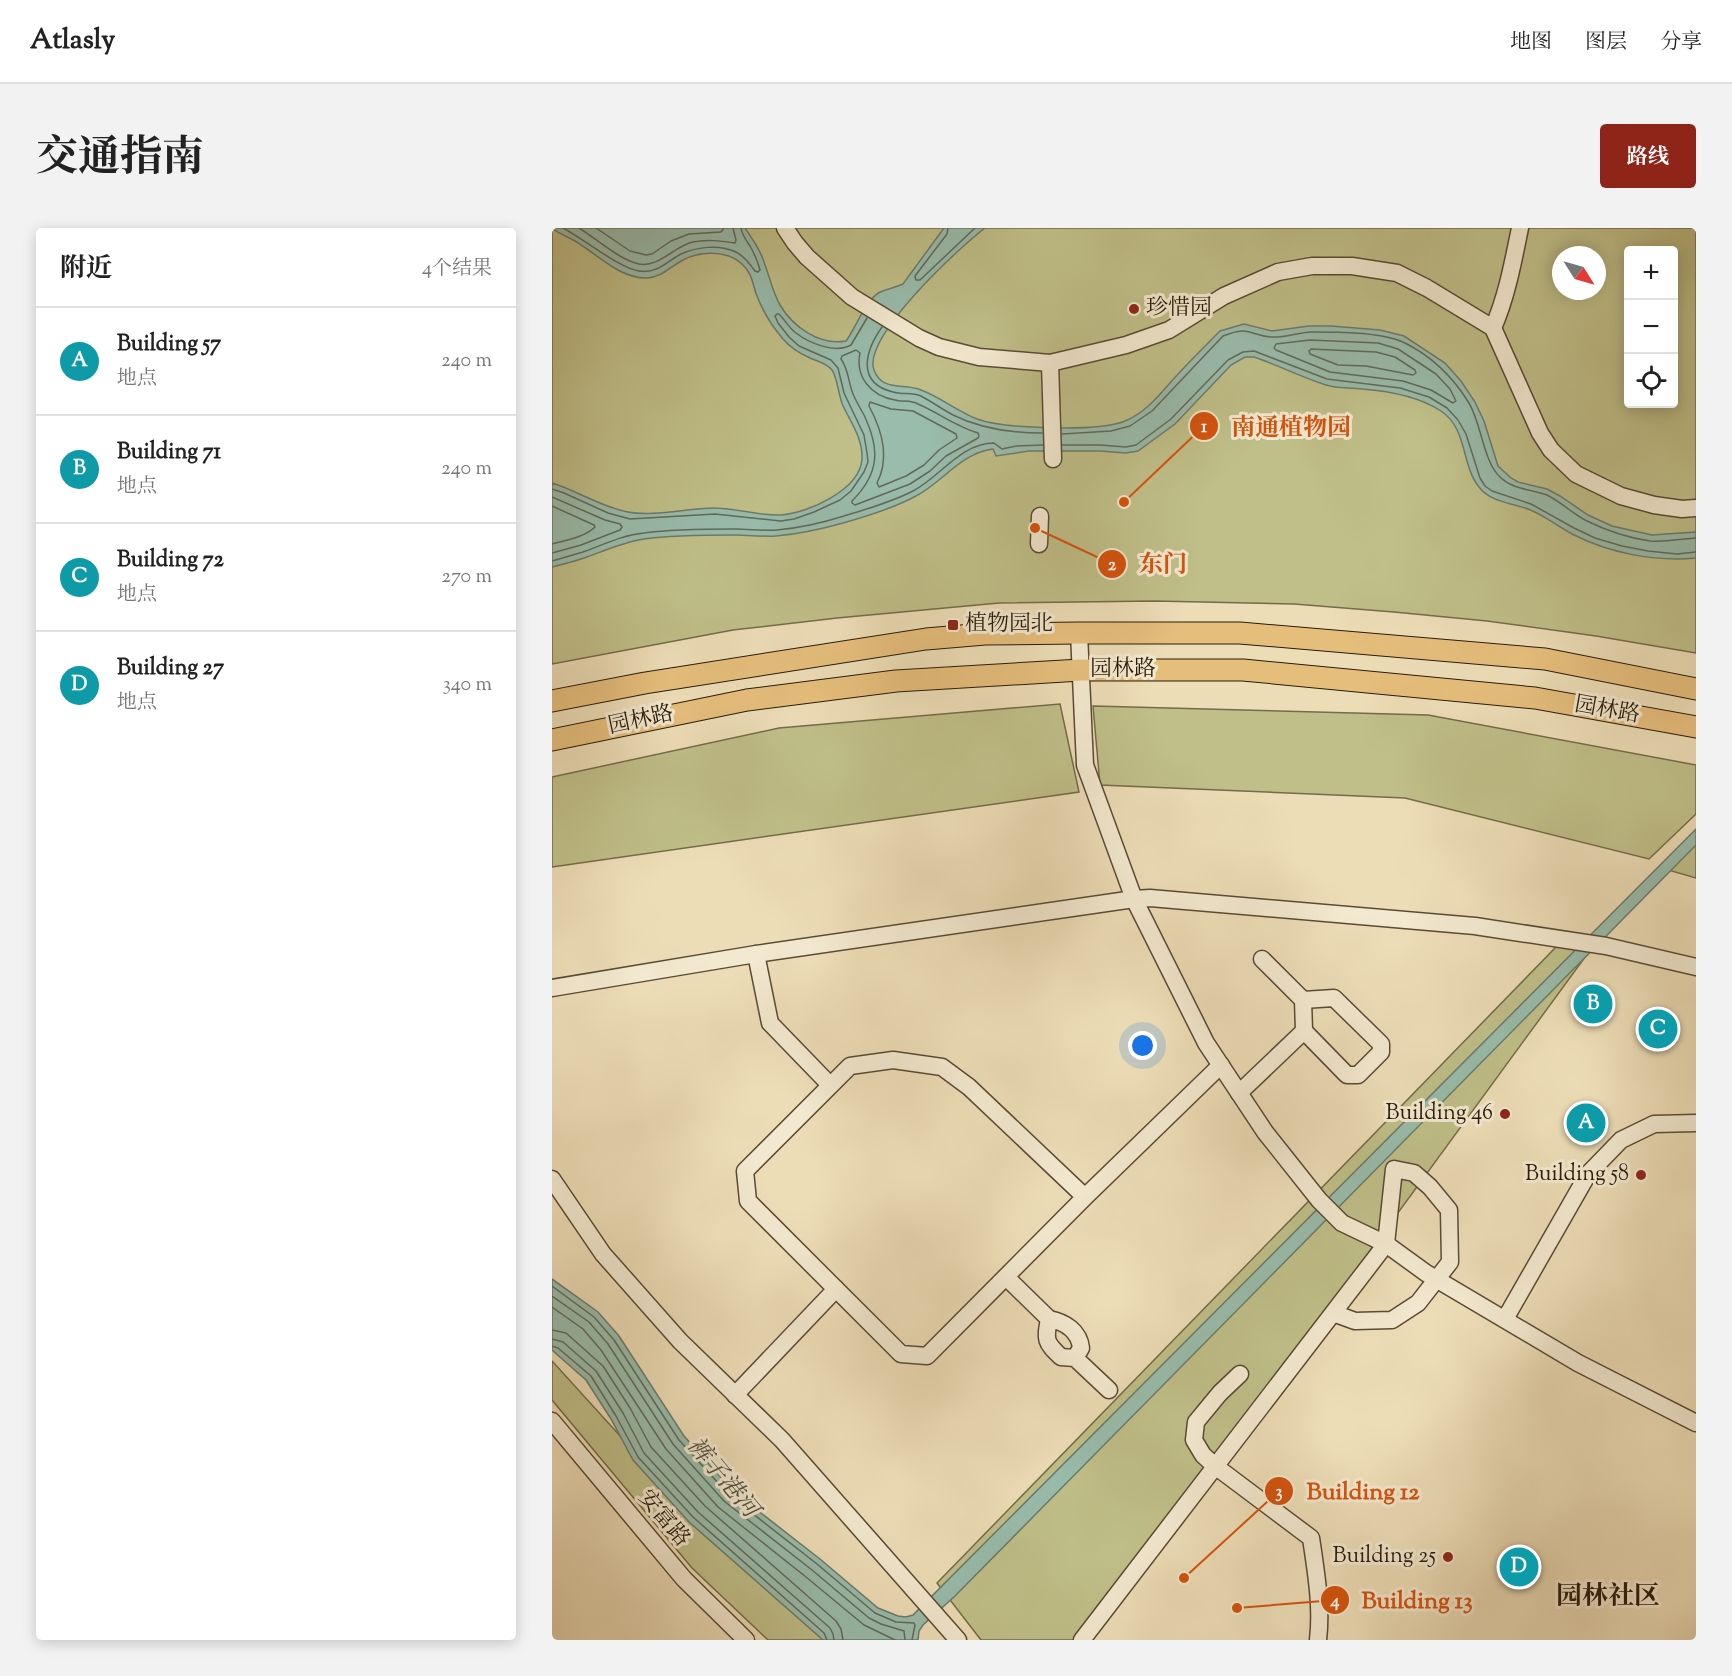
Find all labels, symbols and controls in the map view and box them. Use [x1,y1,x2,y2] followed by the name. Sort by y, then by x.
[30,21,115,61] text: Atlasly
[1510,28,1552,58] text: 地图
[1585,28,1627,58] text: 图层
[1660,28,1702,58] text: 分享
[1600,124,1696,188] button: 路线
[36,130,204,190] text: 交通指南
[1552,246,1606,300] north arrow
[1624,246,1678,408] map controls
[1624,246,1678,300] button: +
[60,251,112,288] text: 附近
[422,255,492,284] text: 4个结果
[1146,293,1212,325] place label: 珍惜园
[1624,300,1678,354] button: −
[1127,302,1141,316] marker: 珍惜园
[117,329,221,361] text: Building 57
[71,347,88,376] text: A
[441,347,492,376] text: 240 m
[1624,354,1678,408] button: locate
[117,365,157,394] text: 地点
[1189,405,1363,447] callout: 南通植物园
[1231,412,1351,446] text: 南通植物园
[1201,415,1208,441] text: 1
[117,437,221,469] text: Building 71
[73,455,86,484] text: B
[441,455,492,484] text: 240 m
[117,473,157,502] text: 地点
[1097,543,1199,585] callout: 东门
[117,545,224,577] text: Building 72
[1139,549,1187,583] text: 东门
[1108,553,1117,579] text: 2
[71,563,88,592] text: C
[442,563,492,592] text: 270 m
[117,581,157,610] text: 地点
[965,609,1053,641] place label: 植物园北
[946,618,960,632] marker: 植物园北
[117,653,224,685] text: Building 27
[1090,654,1156,686] street label: 园林路
[72,671,87,700] text: D
[443,671,492,700] text: 340 m
[117,689,157,718] text: 地点
[1572,690,1642,732] street label: 园林路
[605,698,677,744] street label: 园林路
[1574,982,1612,1026] pin: B
[1638,1006,1678,1052] pin: C
[1128,1031,1157,1060] your location
[1386,1098,1493,1130] place label: Building 46
[1566,1100,1606,1146] pin: A
[1498,1107,1512,1121] marker: Building 46
[1525,1159,1629,1191] place label: Building 58
[1634,1168,1648,1182] marker: Building 58
[678,1430,768,1529] water label: 裤子港河
[1264,1470,1431,1512] callout: Building 12
[1307,1476,1420,1510] text: Building 12
[1275,1480,1283,1506] text: 3
[630,1483,696,1555] street label: 安富路
[1333,1541,1436,1573] place label: Building 25
[1500,1544,1538,1590] pin: D
[1441,1550,1455,1564] marker: Building 25
[1320,1579,1485,1621] callout: Building 13
[1556,1579,1660,1616] district label: 园林社区
[1361,1585,1473,1619] text: Building 13
[1329,1589,1340,1615] text: 4

